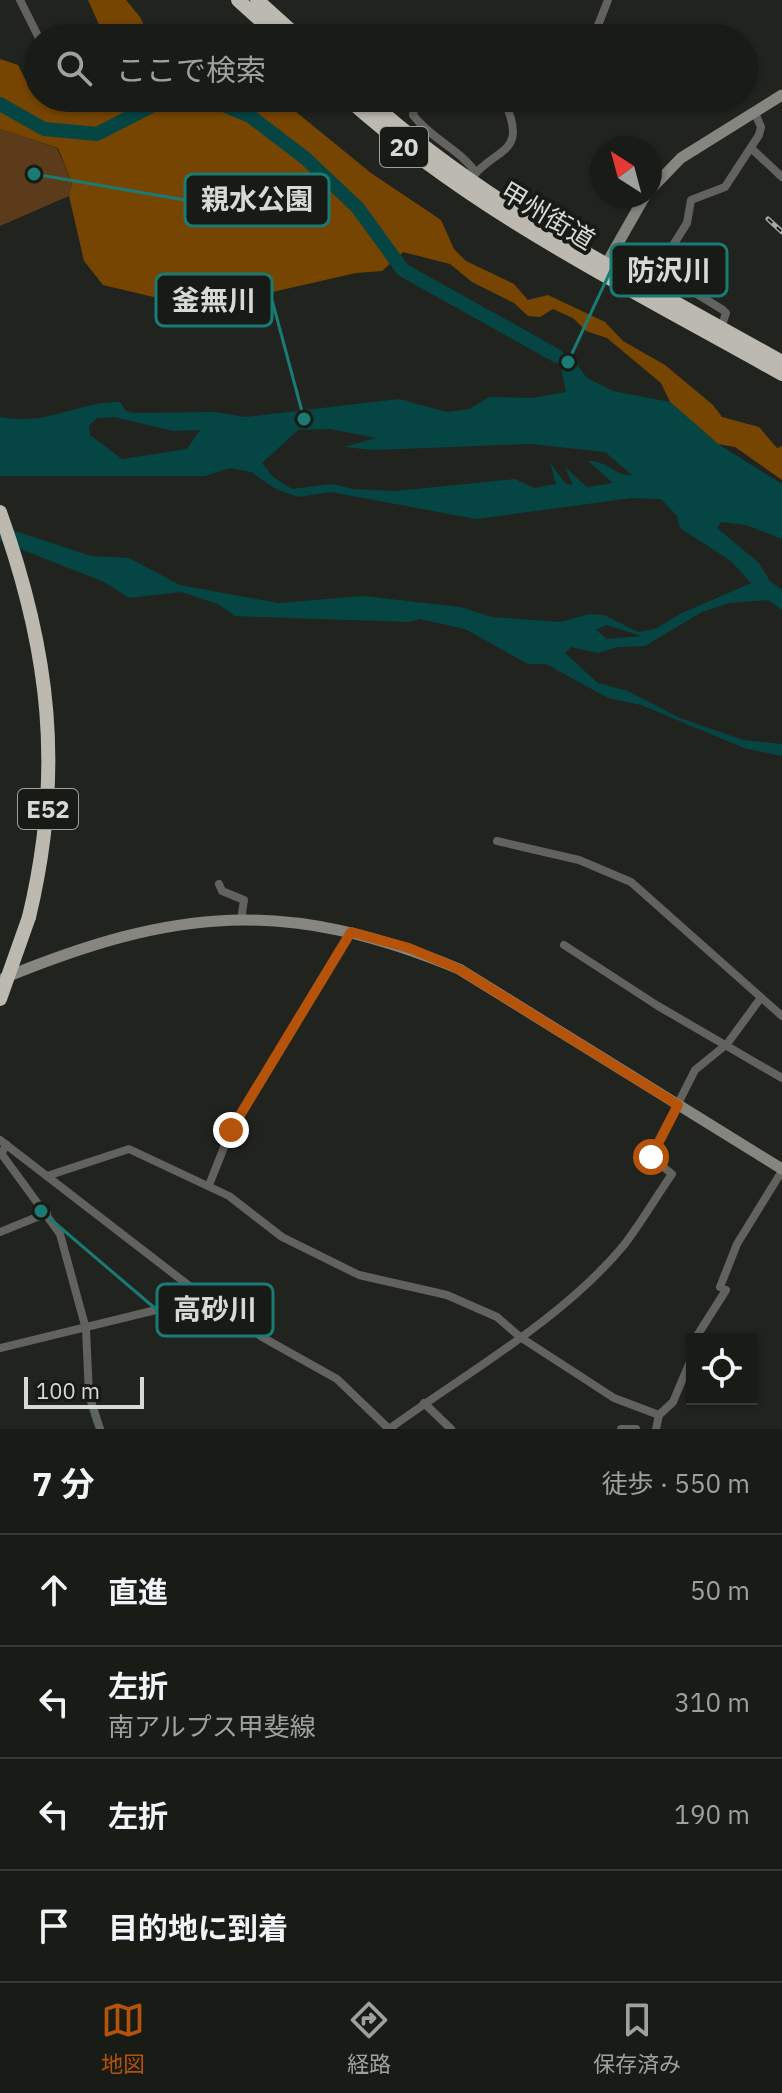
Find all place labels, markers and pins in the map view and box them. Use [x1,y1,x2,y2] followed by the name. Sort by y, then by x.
[185,174,329,226] callout: 親水公園
[611,244,727,296] callout: 防沢川
[156,274,272,326] callout: 釜無川
[157,1284,273,1336] callout: 高砂川

